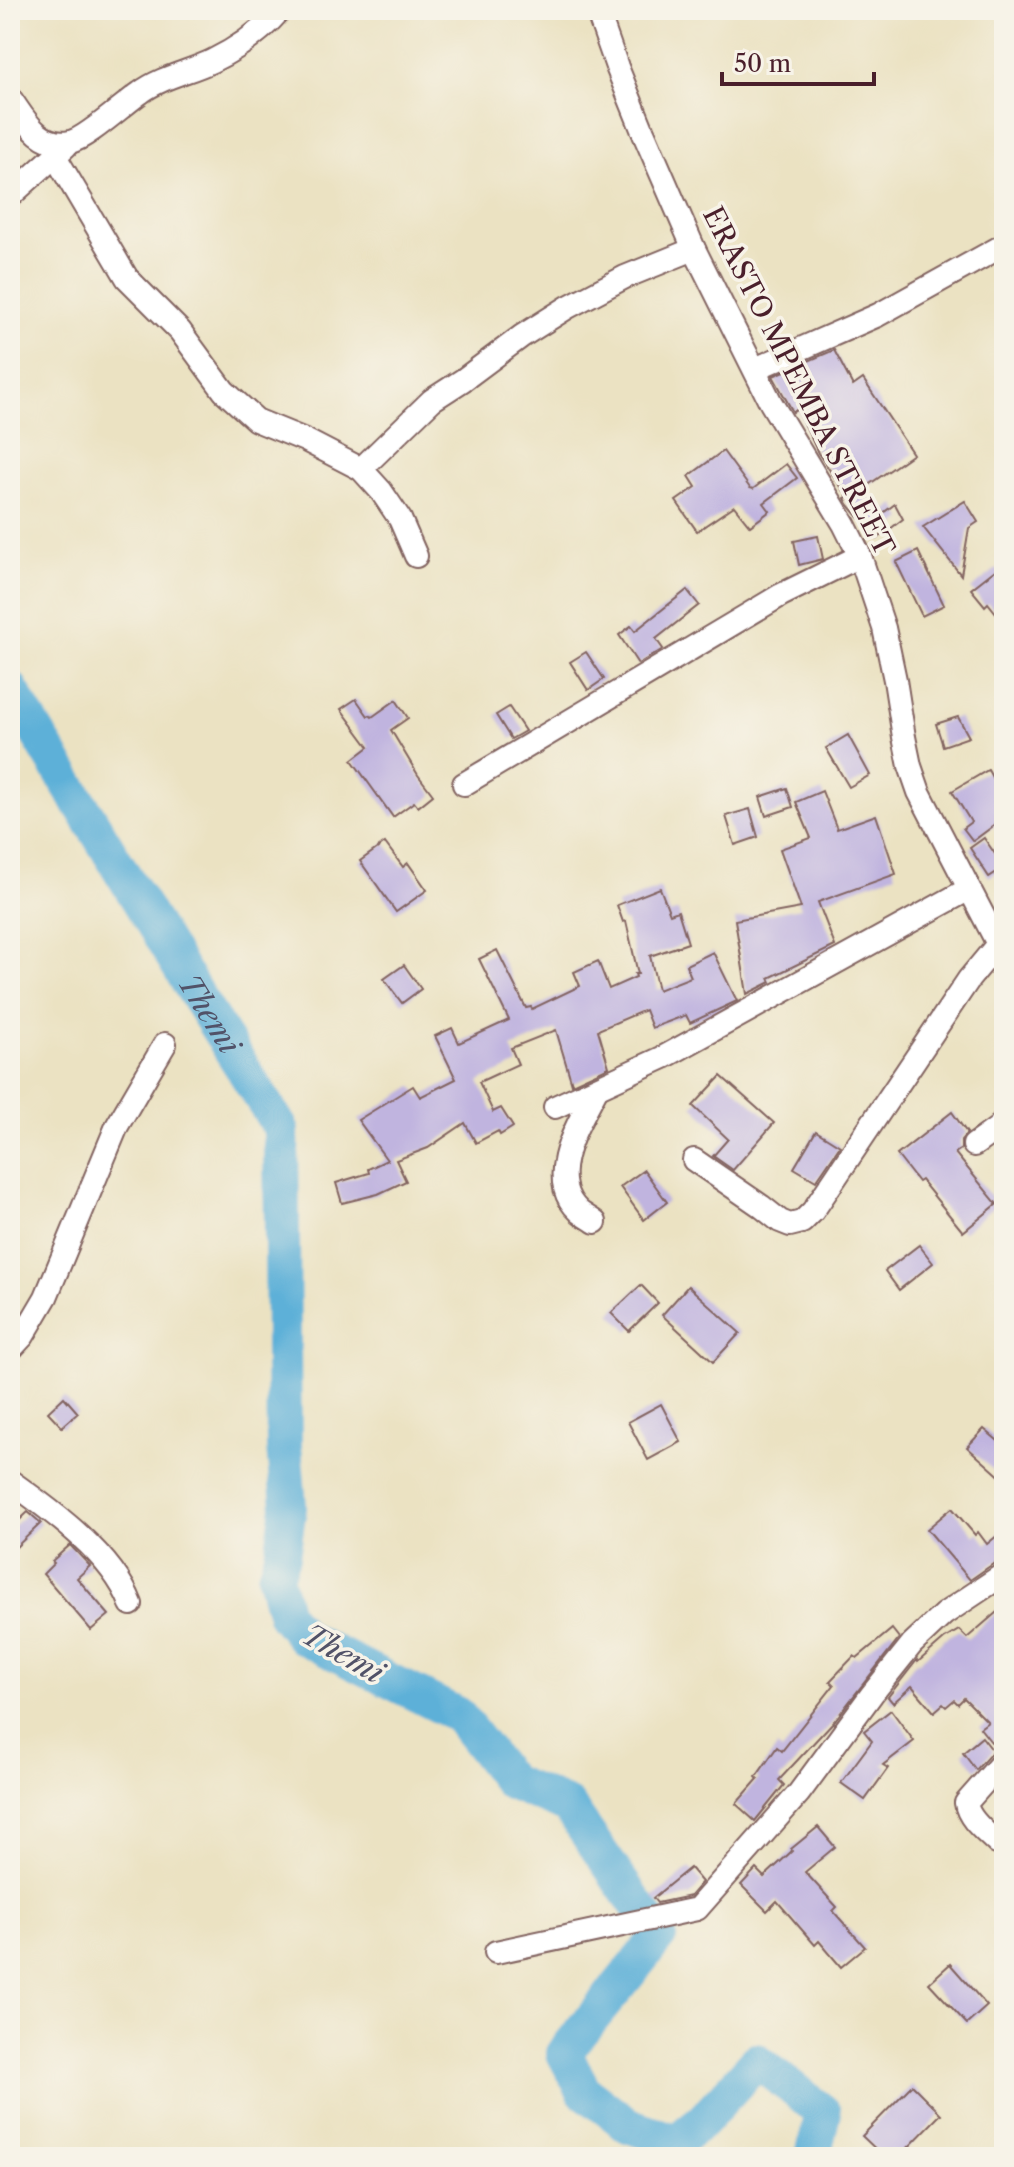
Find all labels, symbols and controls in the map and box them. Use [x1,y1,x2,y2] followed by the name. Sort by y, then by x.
[722,36,874,86] scale bar
[734,49,791,78] text: 50 m
[696,201,902,561] street label: ERASTO MPEMBA STREET
[170,967,249,1062] water label: Themi
[296,1616,392,1692] water label: Themi

